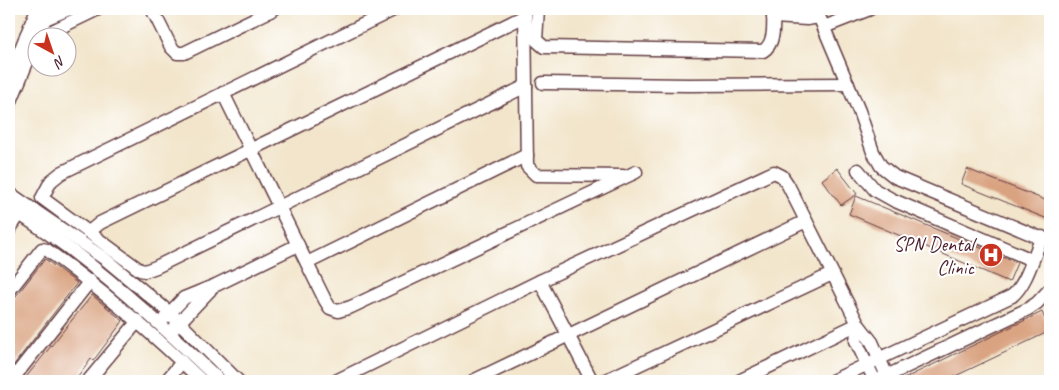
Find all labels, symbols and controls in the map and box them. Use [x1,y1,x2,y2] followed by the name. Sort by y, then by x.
[28,28,78,78] north arrow
[49,52,69,72] text: N
[893,232,978,280] place label: SPN Dental Clinic
[978,242,1004,268] hospital icon: SPN Dental Clinic

